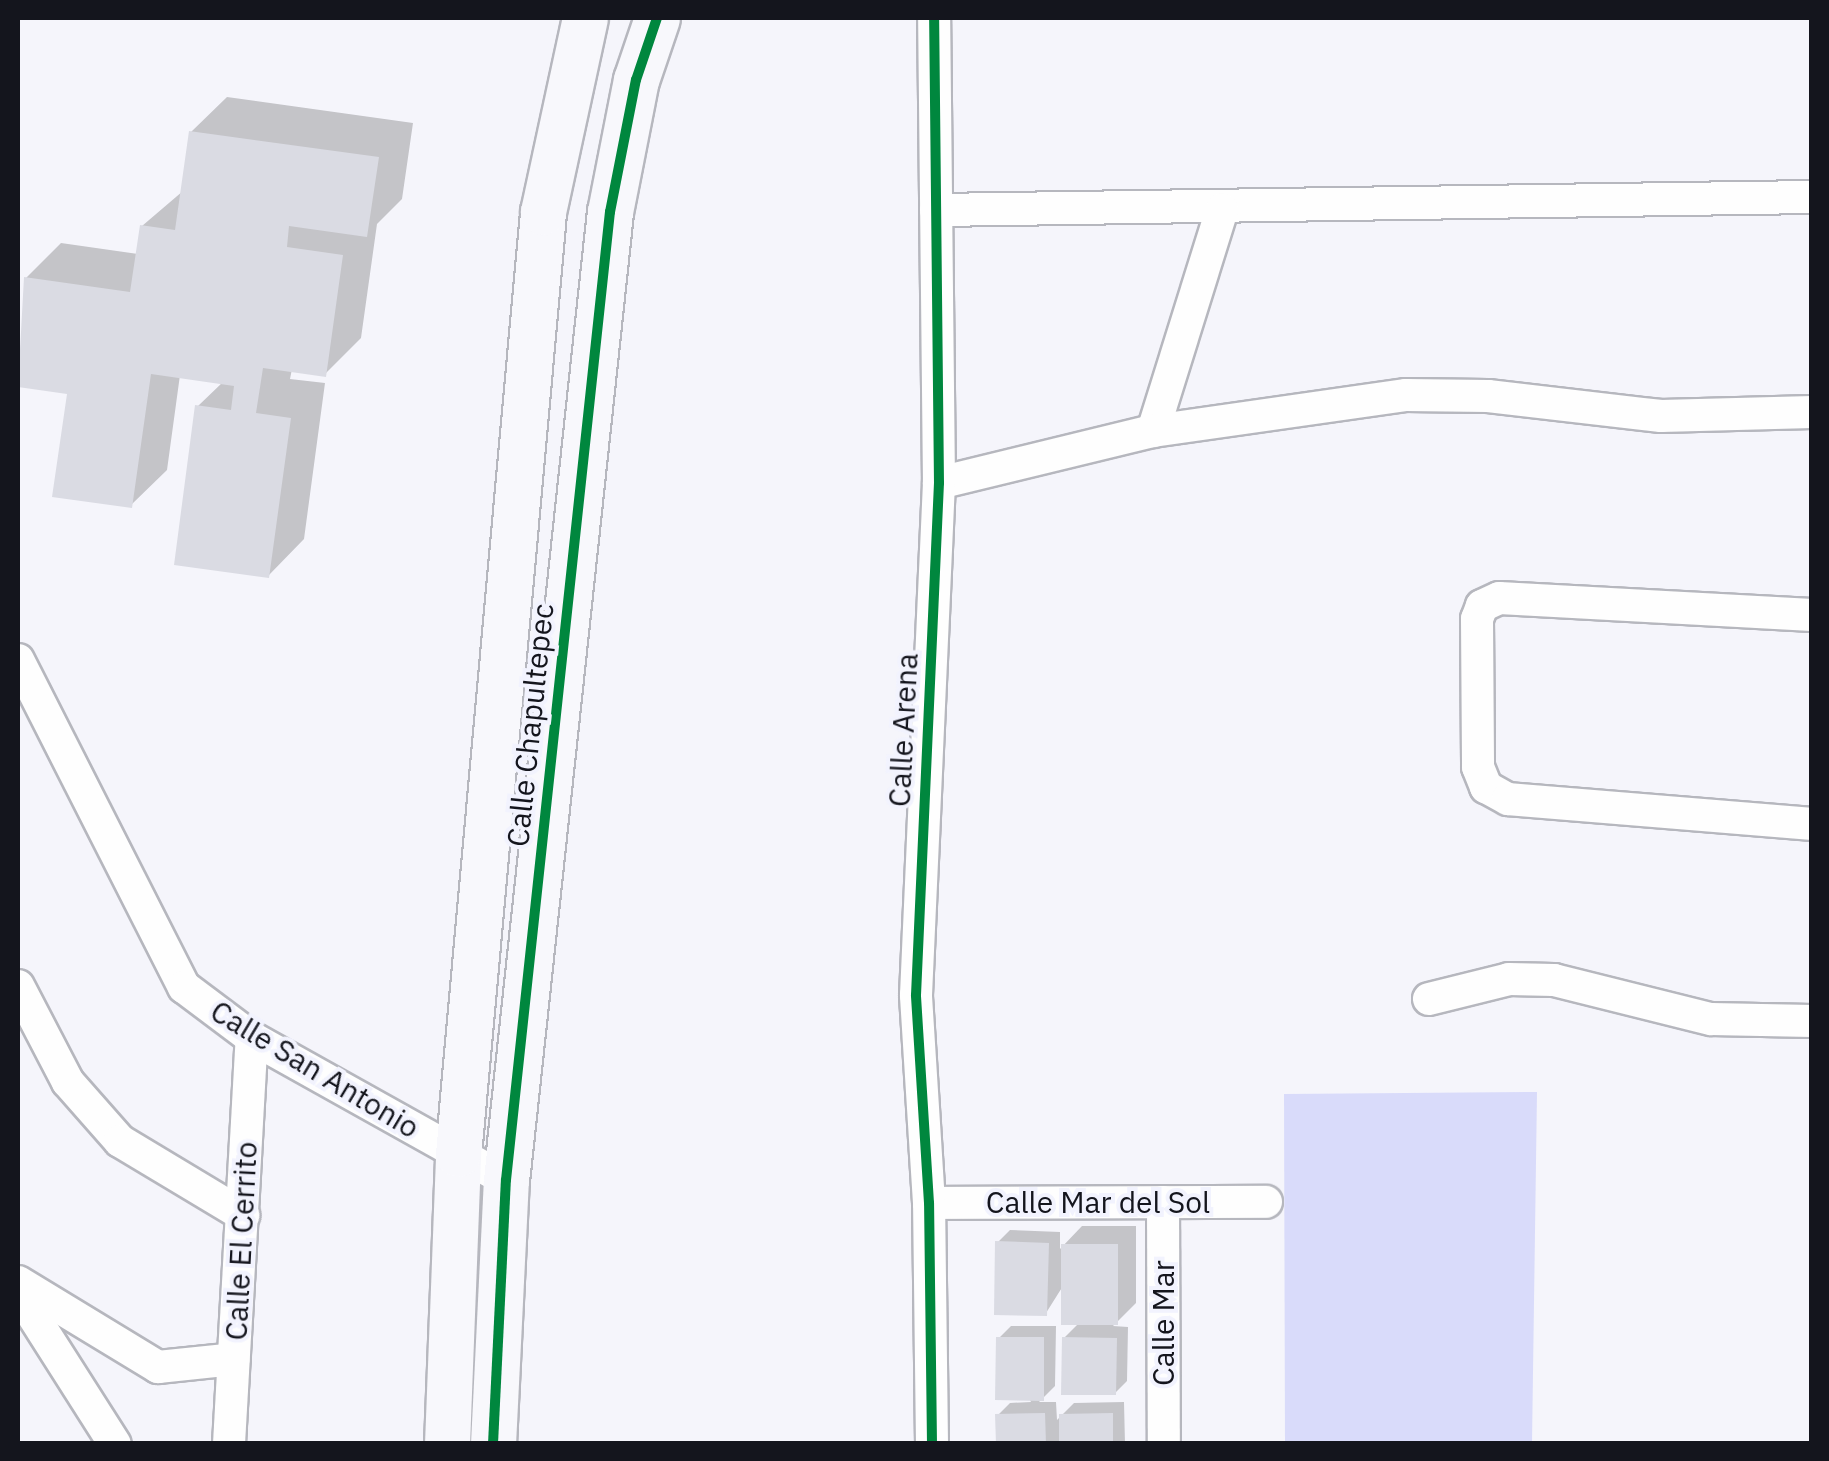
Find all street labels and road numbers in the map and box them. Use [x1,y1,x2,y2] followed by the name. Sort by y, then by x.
[499,602,561,848] street label: Calle Chapultepec
[881,652,925,808] street label: Calle Arena
[204,993,426,1145] street label: Calle San Antonio
[218,1141,264,1341] street label: Calle El Cerrito
[986,1184,1210,1220] street label: Calle Mar del Sol
[1145,1260,1181,1386] street label: Calle Mar

